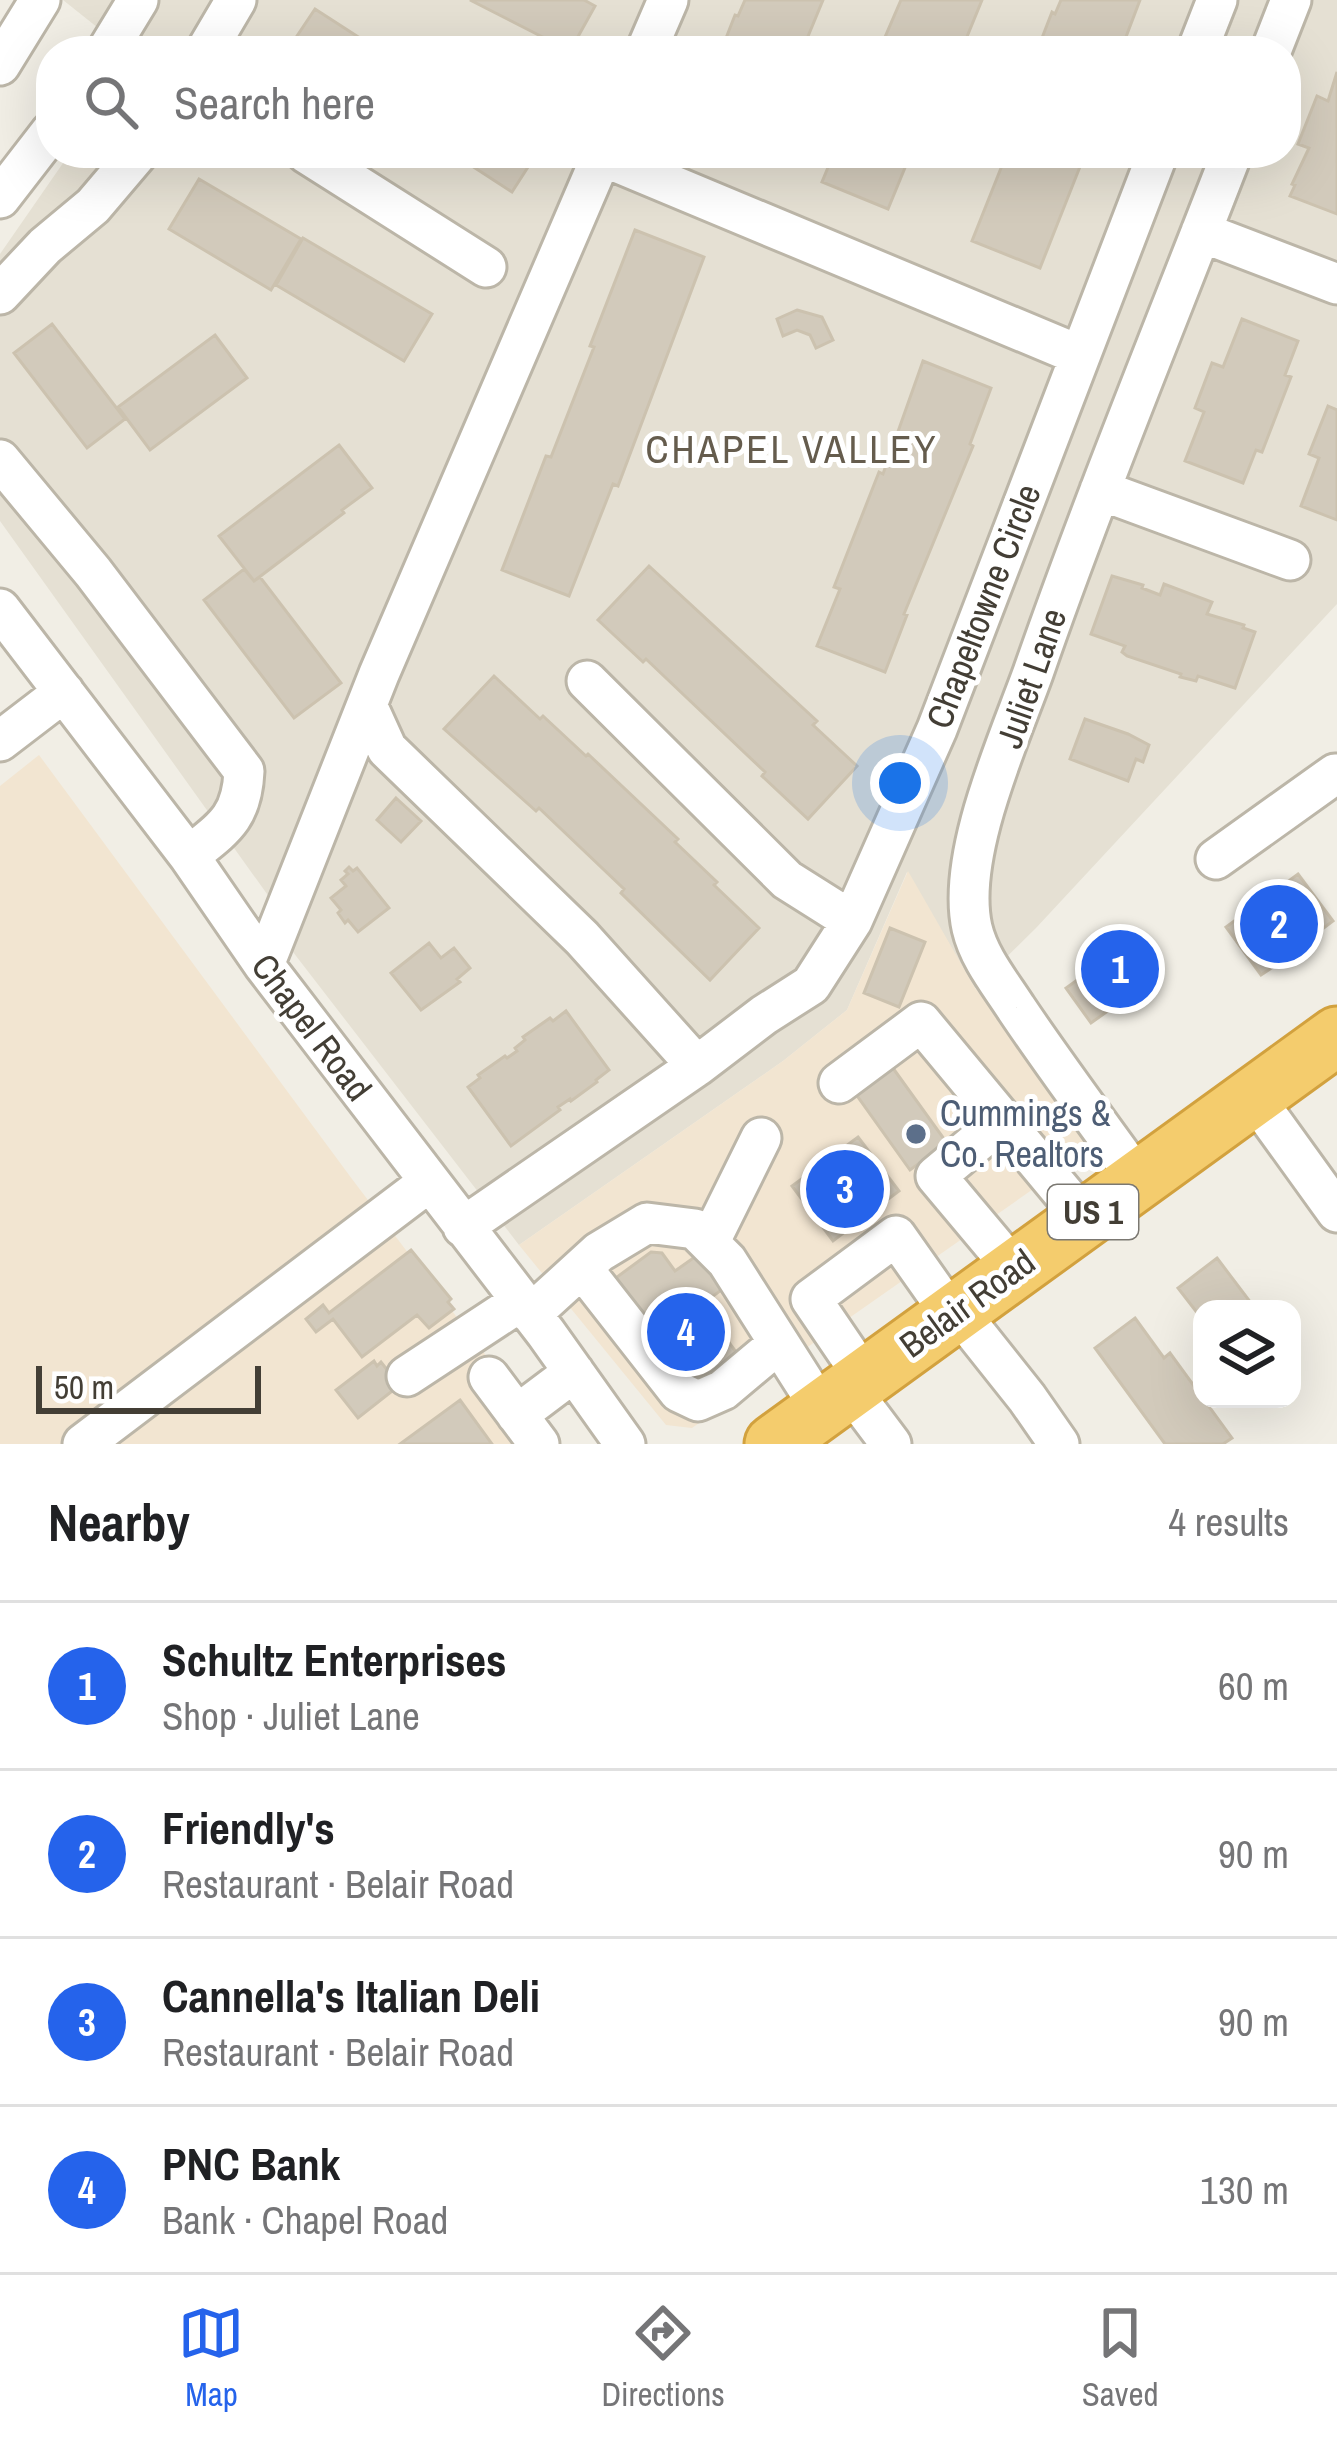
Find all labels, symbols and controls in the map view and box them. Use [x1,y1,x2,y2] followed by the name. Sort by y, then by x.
[36,36,1301,168] search box
[78,69,144,135] icon: search
[174,72,375,133] text: Search here
[645,423,939,475] district label: CHAPEL VALLEY
[914,477,1052,735] street label: Chapeltowne Circle
[985,602,1077,754] street label: Juliet Lane
[870,753,930,813] your location
[1240,879,1318,969] pin: 2
[1081,924,1159,1014] pin: 1
[241,944,383,1110] street label: Chapel Road
[940,1089,1111,1178] place label: Cummings & Co. Realtors
[903,1121,929,1147] marker: Cummings & Co. Realtors
[806,1144,884,1234] pin: 3
[1048,1185,1138,1239] road number: US 1
[890,1238,1044,1368] street label: Belair Road
[647,1287,725,1377] pin: 4
[1193,1300,1301,1408] map controls
[1193,1300,1301,1408] button: layers
[36,1360,261,1413] scale bar
[54,1365,114,1409] text: 50 m
[48,1488,190,1557] text: Nearby
[1168,1496,1289,1548] text: 4 results
[162,1629,507,1690] text: Schultz Enterprises
[78,1660,96,1712] text: 1
[1218,1660,1289,1712] text: 60 m
[162,1690,420,1742] text: Shop · Juliet Lane
[162,1797,335,1858] text: Friendly's
[78,1828,96,1880] text: 2
[1218,1828,1289,1880] text: 90 m
[162,1858,514,1910] text: Restaurant · Belair Road
[162,1965,540,2026] text: Cannella's Italian Deli
[78,1996,96,2048] text: 3
[1218,1996,1289,2048] text: 90 m
[162,2026,514,2078] text: Restaurant · Belair Road
[162,2133,340,2194] text: PNC Bank
[78,2164,96,2216] text: 4
[1200,2164,1289,2216] text: 130 m
[162,2194,448,2246] text: Bank · Chapel Road
[178,2300,244,2416] tab: Map
[601,2300,725,2416] tab: Directions
[1082,2300,1158,2416] tab: Saved

